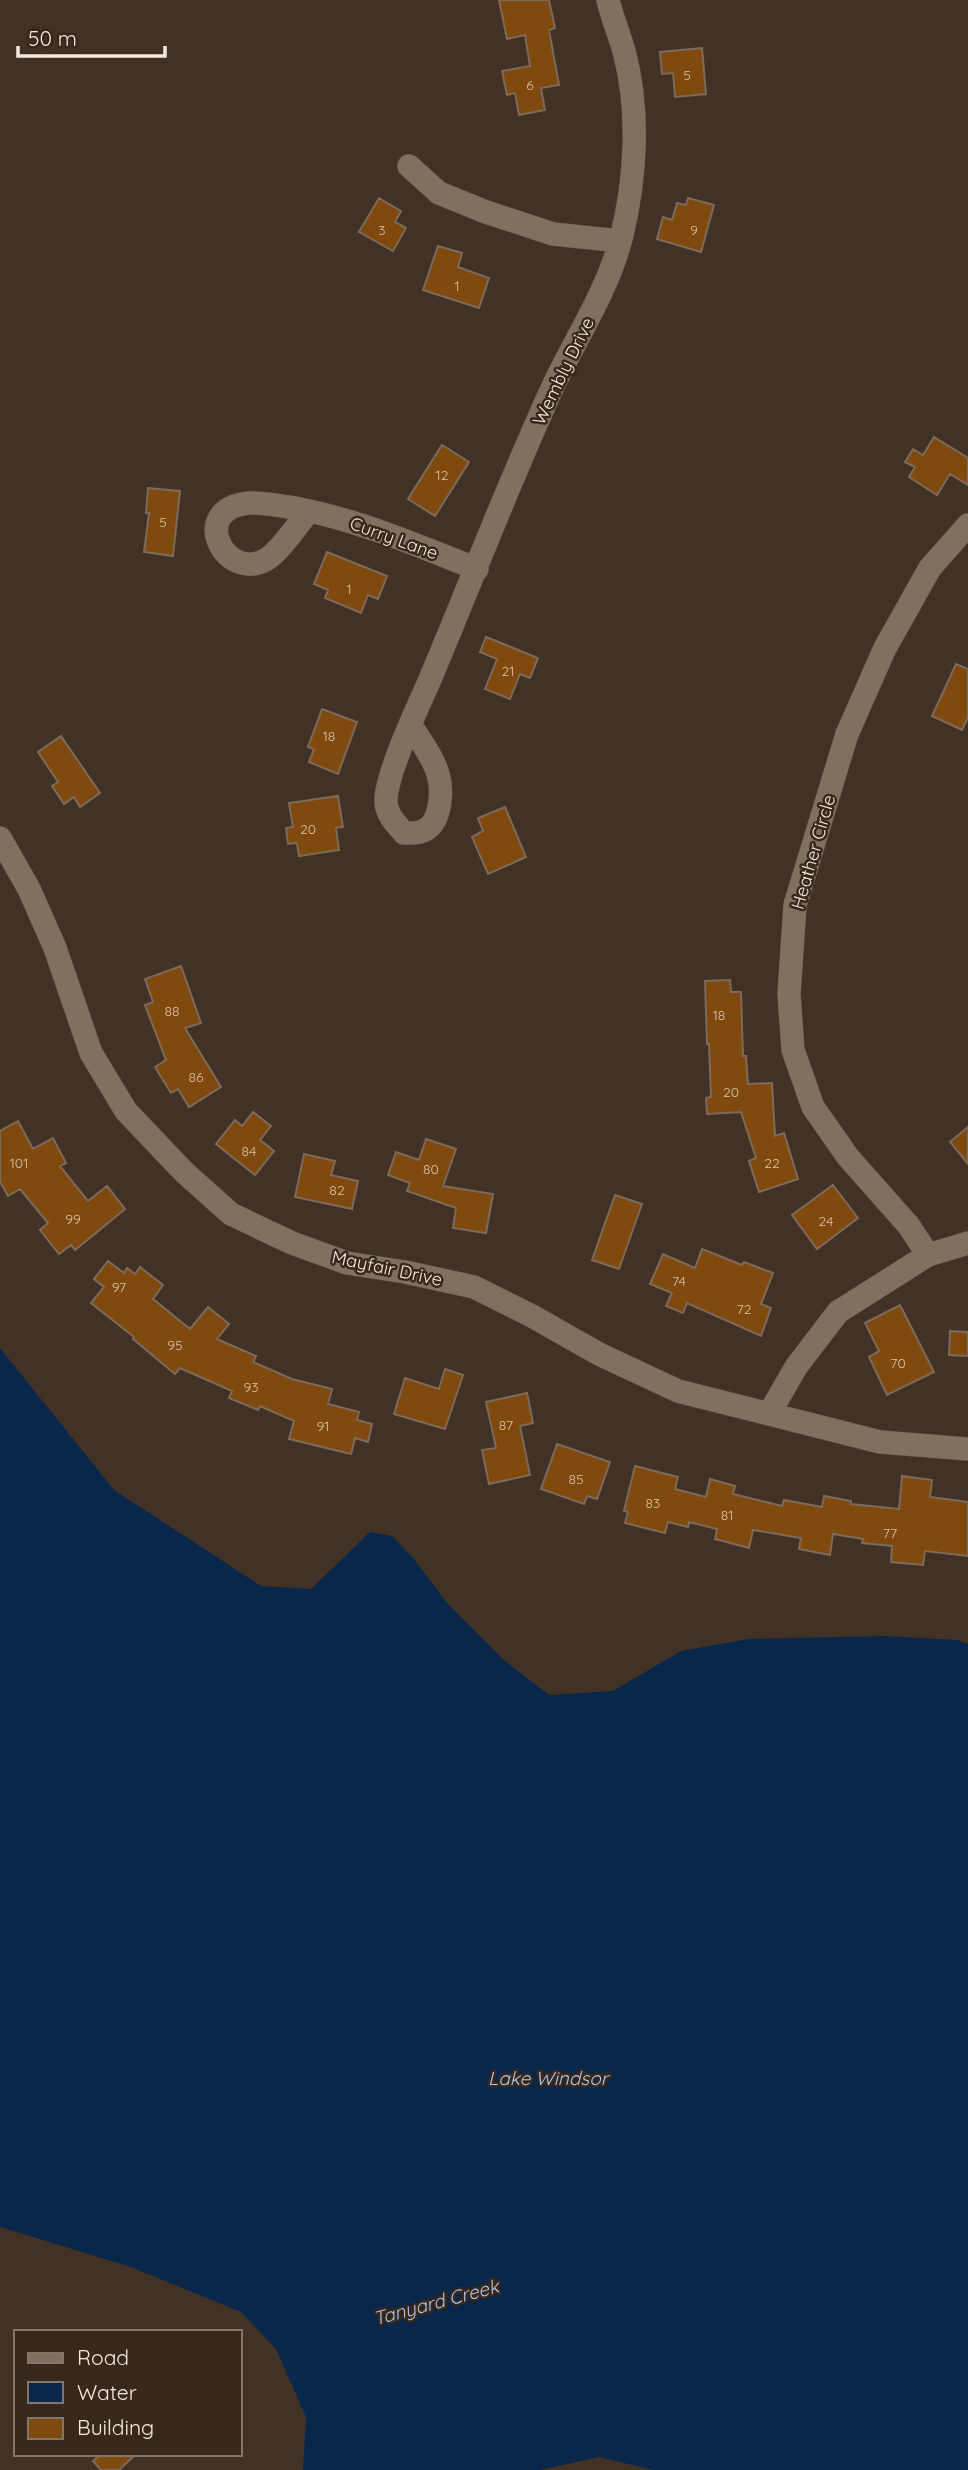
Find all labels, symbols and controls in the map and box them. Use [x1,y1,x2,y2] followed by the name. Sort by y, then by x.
[18,14,164,58] scale bar
[28,25,77,51] text: 50 m
[683,66,691,84] house number: 5
[526,76,534,94] house number: 6
[378,221,386,239] house number: 3
[690,221,698,239] house number: 9
[454,277,460,295] house number: 1
[527,313,599,429] street label: Wembly Drive
[436,466,449,484] house number: 12
[347,511,441,565] street label: Curry Lane
[159,513,167,531] house number: 5
[346,580,352,598] house number: 1
[502,662,514,680] house number: 21
[323,727,335,745] house number: 18
[786,792,840,912] street label: Heather Circle
[300,820,316,838] house number: 20
[164,1002,180,1020] house number: 88
[713,1006,725,1024] house number: 18
[188,1068,204,1086] house number: 86
[723,1083,739,1101] house number: 20
[242,1142,256,1160] house number: 84
[10,1154,28,1172] house number: 101
[764,1154,780,1172] house number: 22
[423,1160,439,1178] house number: 80
[329,1181,345,1199] house number: 82
[65,1210,81,1228] house number: 99
[819,1212,833,1230] house number: 24
[330,1245,444,1291] street label: Mayfair Drive
[672,1272,686,1290] house number: 74
[112,1278,126,1296] house number: 97
[737,1300,752,1318] house number: 72
[167,1336,183,1354] house number: 95
[890,1354,906,1372] house number: 70
[243,1378,259,1396] house number: 93
[499,1416,513,1434] house number: 87
[316,1417,330,1435] house number: 91
[568,1470,584,1488] house number: 85
[646,1494,660,1512] house number: 83
[721,1506,733,1524] house number: 81
[883,1524,897,1542] house number: 77
[488,2066,611,2090] water label: Lake Windsor
[371,2273,503,2330] water label: Tanyard Creek
[14,2330,242,2456] legend
[77,2344,129,2370] text: Road
[77,2379,137,2405] text: Water
[77,2414,154,2440] text: Building

